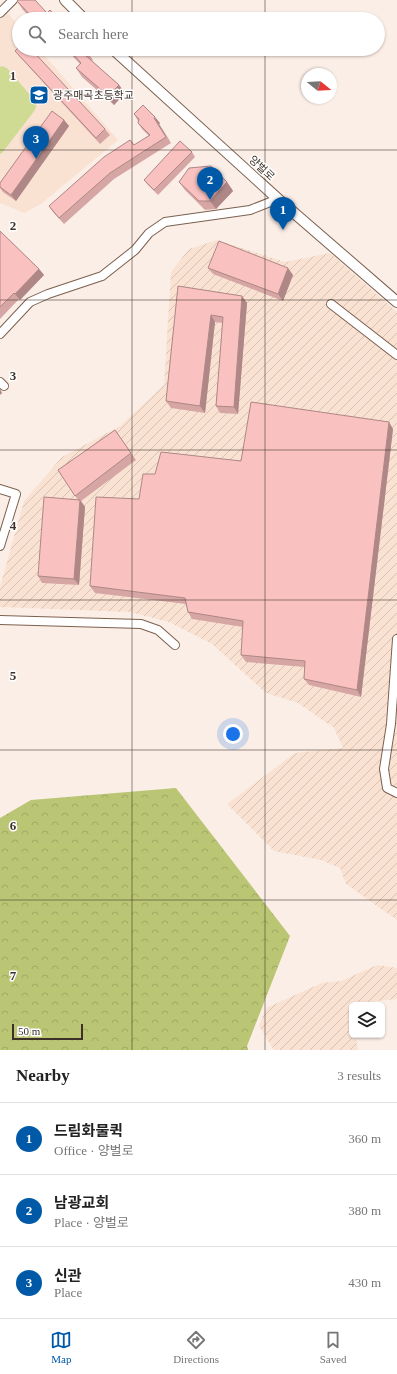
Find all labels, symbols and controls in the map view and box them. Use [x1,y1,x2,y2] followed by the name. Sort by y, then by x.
[12,12,385,56] search box
[26,23,48,45] icon: search
[58,26,128,42] text: Search here
[10,68,16,83] text: 1
[301,68,337,104] north arrow
[28,84,50,106] school or university icon: 광주매곡초등학교
[53,89,134,101] place label: 광주매곡초등학교
[23,126,49,159] pin: 3
[247,153,277,183] street label: 양벌로
[197,167,223,200] pin: 2
[270,197,296,230] pin: 1
[10,218,16,233] text: 2
[10,368,17,383] text: 3
[10,518,17,533] text: 4
[10,668,17,683] text: 5
[223,724,243,744] your location
[10,818,17,833] text: 6
[10,968,17,983] text: 7
[349,1002,385,1038] map controls
[349,1002,385,1038] button: layers
[12,1022,83,1041] scale bar
[18,1025,40,1037] text: 50 m
[16,1066,70,1085] text: Nearby
[337,1068,381,1083] text: 3 results
[54,1123,123,1139] text: 드림화물퀵
[26,1131,32,1146] text: 1
[348,1131,381,1146] text: 360 m
[54,1143,134,1158] text: Office · 양벌로
[54,1195,109,1211] text: 남광교회
[26,1203,32,1218] text: 2
[348,1203,381,1218] text: 380 m
[54,1215,129,1230] text: Place · 양벌로
[54,1268,82,1284] text: 신관
[26,1275,32,1290] text: 3
[348,1275,381,1290] text: 430 m
[54,1285,82,1300] text: Place
[50,1329,72,1365] tab: Map
[173,1329,219,1365] tab: Directions
[320,1329,347,1365] tab: Saved

